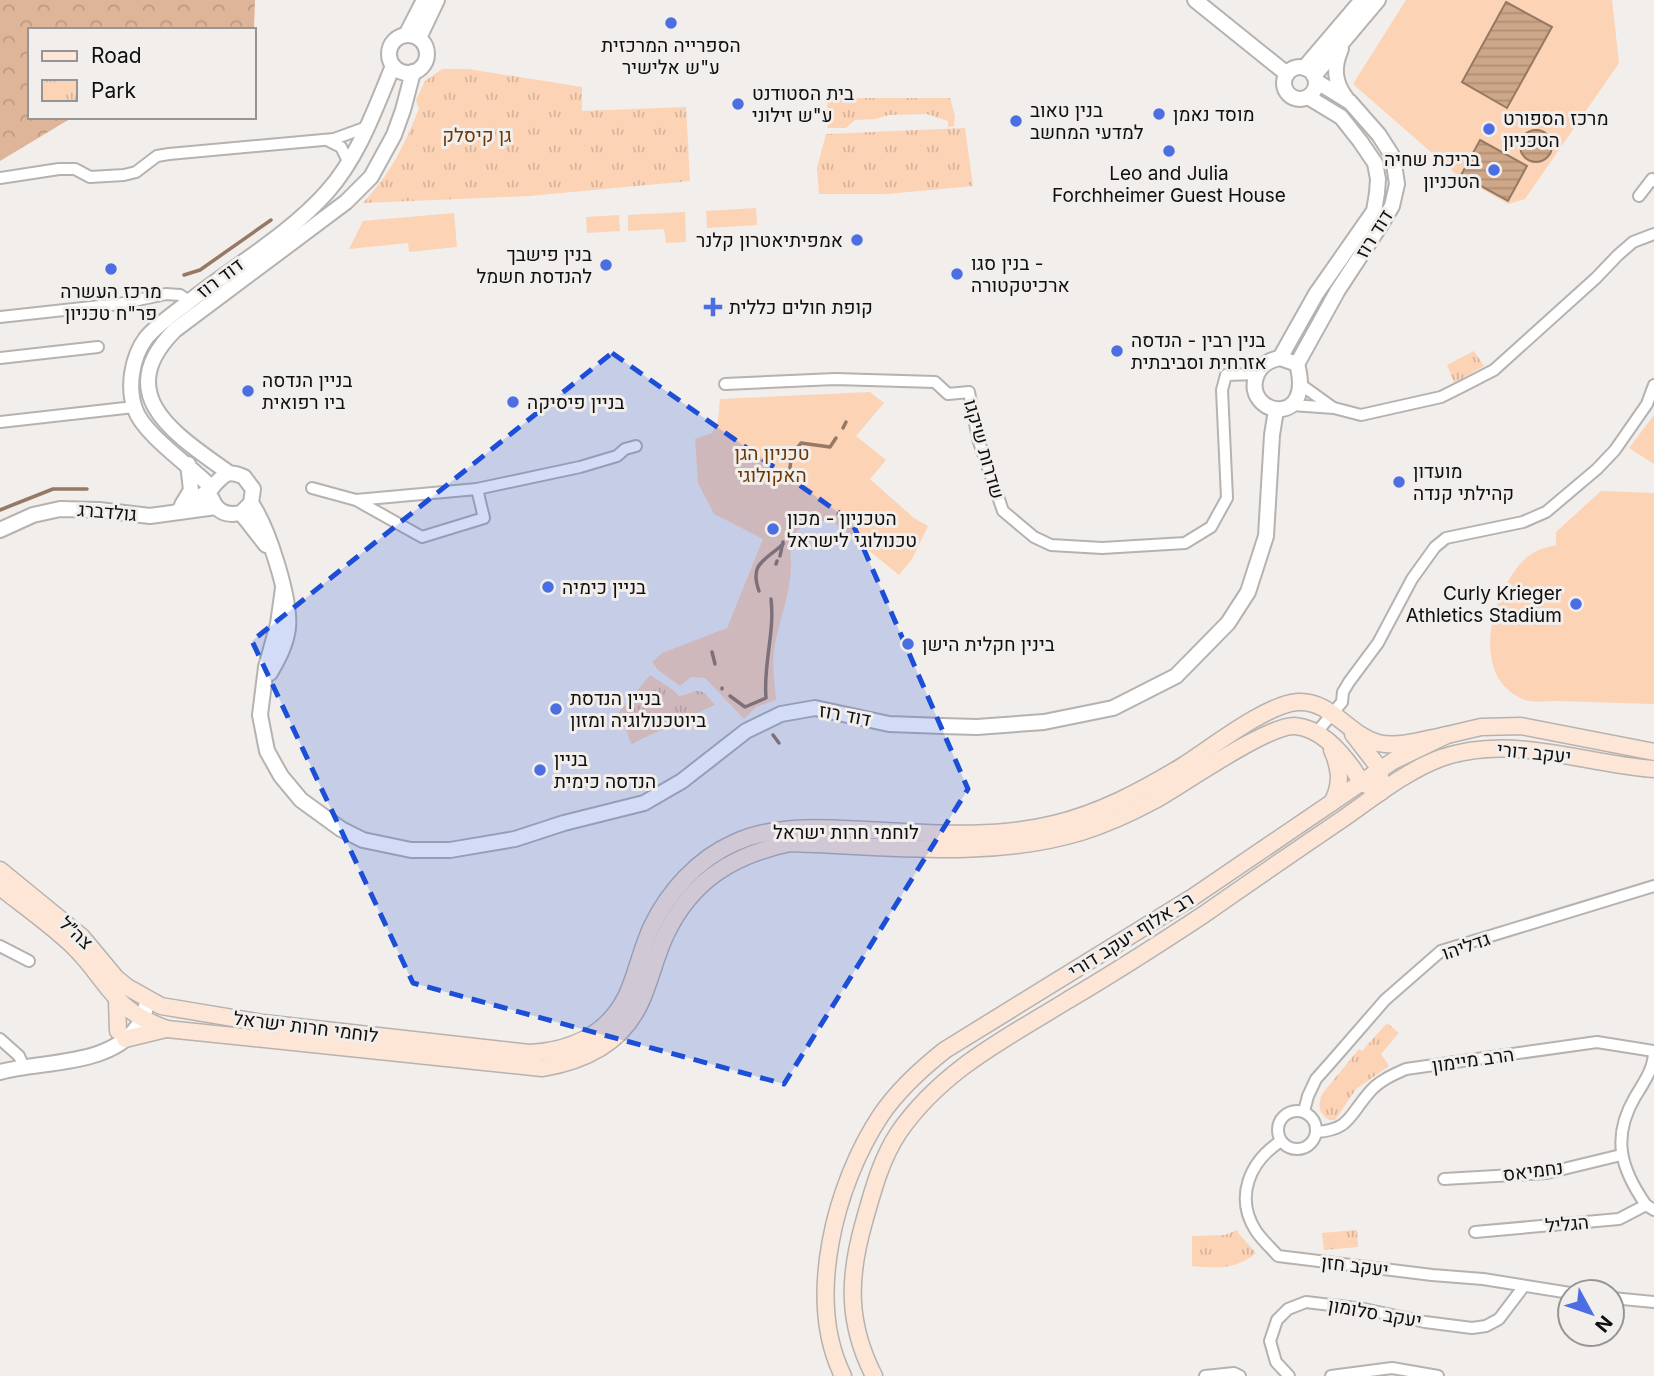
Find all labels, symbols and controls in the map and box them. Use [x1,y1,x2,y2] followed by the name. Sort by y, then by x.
[663,15,679,31] marker: הספרייה המרכזית ע"ש אלישיר
[28,28,256,119] legend
[601,34,741,79] place label: הספרייה המרכזית ע"ש אלישיר
[91,43,142,68] text: Road
[91,78,136,103] text: Park
[752,82,854,127] place label: בית הסטודנט ע"ש זילוני
[730,96,746,112] marker: בית הסטודנט ע"ש זילוני
[1030,99,1144,144] place label: בנין טאוב למדעי המחשב
[1173,103,1255,126] place label: מוסד נאמן
[1151,106,1167,122] marker: מוסד נאמן
[1503,107,1608,152] place label: מרכז הספורט הטכניון
[1008,113,1024,129] marker: בנין טאוב למדעי המחשב
[1481,121,1497,137] marker: מרכז הספורט הטכניון
[442,124,512,147] park label: גן קיסלק
[1161,143,1177,159] marker: Leo and Julia Forchheimer Guest House
[1384,148,1480,193] place label: בריכת שחיה הטכניון
[1052,162,1286,207] place label: Leo and Julia Forchheimer Guest House
[1486,162,1502,178] marker: בריכת שחיה הטכניון
[1350,206,1398,262] street label: דוד רוז
[696,229,843,252] place label: אמפיתיאטרון קלנר
[849,232,865,248] marker: אמפיתיאטרון קלנר
[477,243,592,288] place label: בנין פישבך להנדסת חשמל
[971,252,1070,297] place label: בנין סגו - ארכיטקטורה
[192,253,248,303] street label: דוד רוז
[598,257,614,273] marker: בנין פישבך להנדסת חשמל
[103,261,119,277] marker: מרכז העשרה פר"ח טכניון
[949,266,965,282] marker: בנין סגו - ארכיטקטורה
[60,280,162,325] place label: מרכז העשרה פר"ח טכניון
[729,296,873,319] place label: קופת חולים כללית
[703,297,723,317] marker: קופת חולים כללית
[1131,329,1267,374] place label: בנין רבין - הנדסה אזרחית וסביבתית
[1109,343,1125,359] marker: בנין רבין - הנדסה אזרחית וסביבתית
[262,369,352,414] place label: בניין הנדסה ביו רפואית
[240,383,256,399] marker: בניין הנדסה ביו רפואית
[527,391,625,414] place label: בניין פיסיקה
[505,394,521,410] marker: בניין פיסיקה
[959,396,1009,502] street label: שדרות שיקגו
[735,442,809,487] park label: טכניון הגן האקולוגי
[1413,460,1514,505] place label: מועדון קהילתי קנדה
[1391,474,1407,490] marker: מועדון קהילתי קנדה
[76,498,138,526] street label: גולדברג
[787,507,917,552] place label: הטכניון - מכון טכנולוגי לישראל
[765,521,781,537] marker: הטכניון - מכון טכנולוגי לישראל
[562,576,646,599] place label: בניין כימיה
[540,579,556,595] marker: בניין כימיה
[1406,582,1562,627] place label: Curly Krieger Athletics Stadium
[1568,596,1584,612] marker: Curly Krieger Athletics Stadium
[922,633,1055,656] place label: בינין חקלית הישן
[900,636,916,652] marker: בינין חקלית הישן
[570,687,706,732] place label: בניין הנדסת ביוטכנולוגיה ומזון
[817,699,873,731] street label: דוד רוז
[548,701,564,717] marker: בניין הנדסת ביוטכנולוגיה ומזון
[1496,738,1572,768] street label: יעקב דורי
[554,748,656,793] place label: בניין הנדסה כימית
[532,762,548,778] marker: בניין הנדסה כימית
[773,821,919,844] street label: לוחמי חרות ישראל
[1064,887,1198,983] street label: רב אלוף יעקב דורי
[54,912,98,954] street label: צה״ל
[1439,927,1493,965] street label: גדליהו
[232,1007,380,1047] street label: לוחמי חרות ישראל
[1431,1043,1515,1077] street label: הרב מיימון
[1502,1156,1564,1186] street label: נחמיאס
[1544,1211,1590,1237] street label: הגליל
[1320,1250,1390,1282] street label: יעקב חזן
[1556,1278,1626,1348] north arrow
[1326,1293,1424,1333] street label: יעקב סלומון
[1590,1311,1617,1337] text: N

